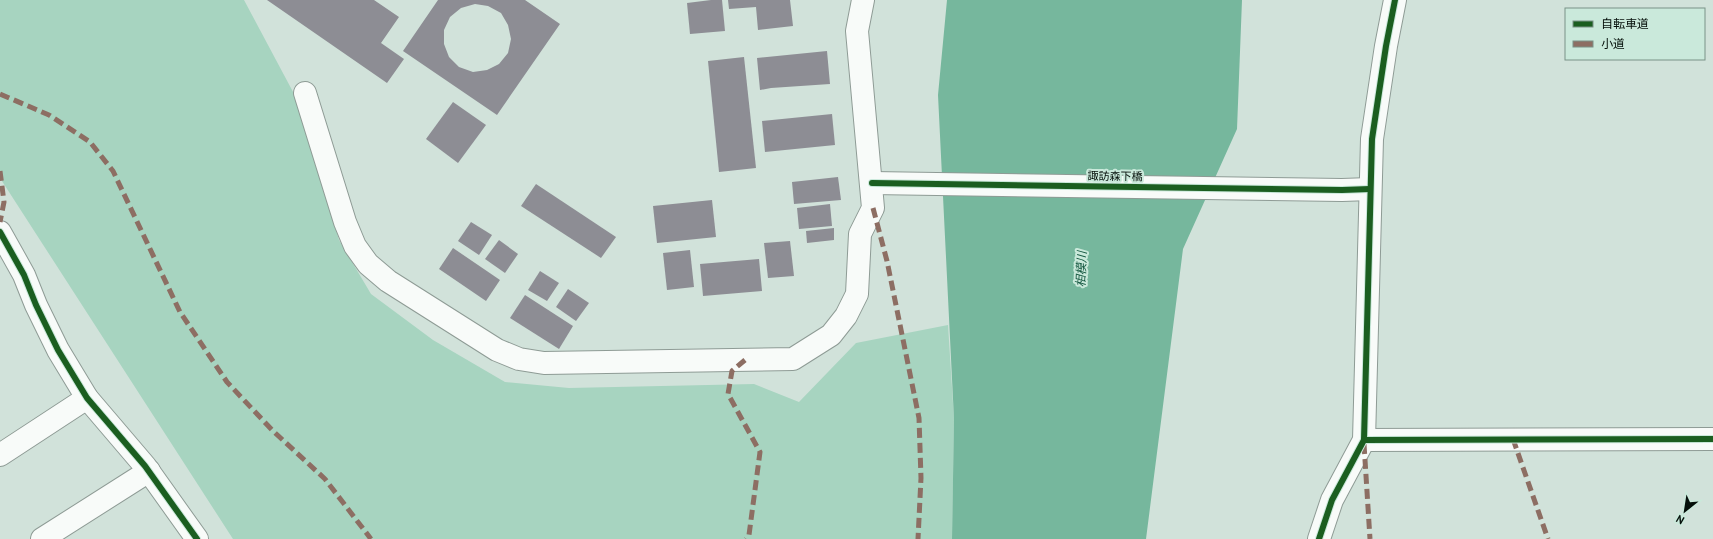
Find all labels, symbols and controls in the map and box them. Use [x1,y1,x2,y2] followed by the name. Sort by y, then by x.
[1565,8,1705,60] legend
[1601,16,1649,31] text: 自転車道
[1601,36,1625,51] text: 小道
[1087,169,1143,183] street label: 諏訪森下橋
[1073,249,1089,287] water label: 相模川
[1665,491,1705,531] north arrow
[1673,512,1687,528] text: N

